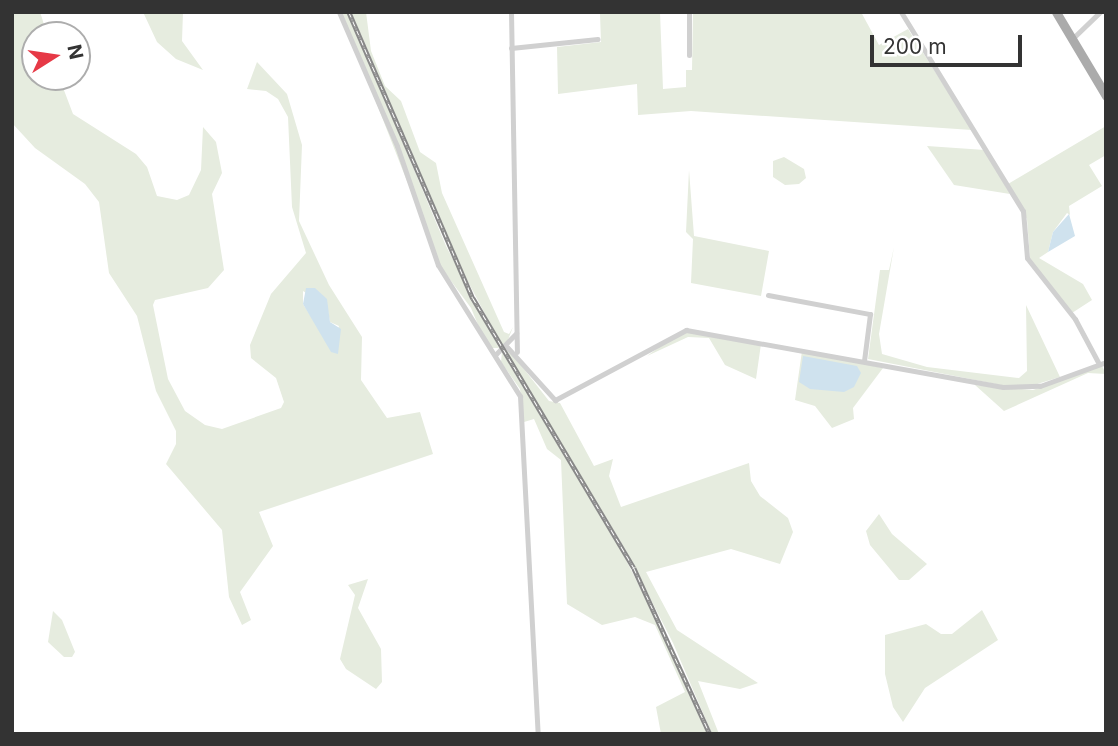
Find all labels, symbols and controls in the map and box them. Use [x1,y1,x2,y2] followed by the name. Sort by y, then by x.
[21,21,91,91] north arrow
[873,21,1025,65] scale bar
[883,34,947,59] text: 200 m
[62,42,88,61] text: N

